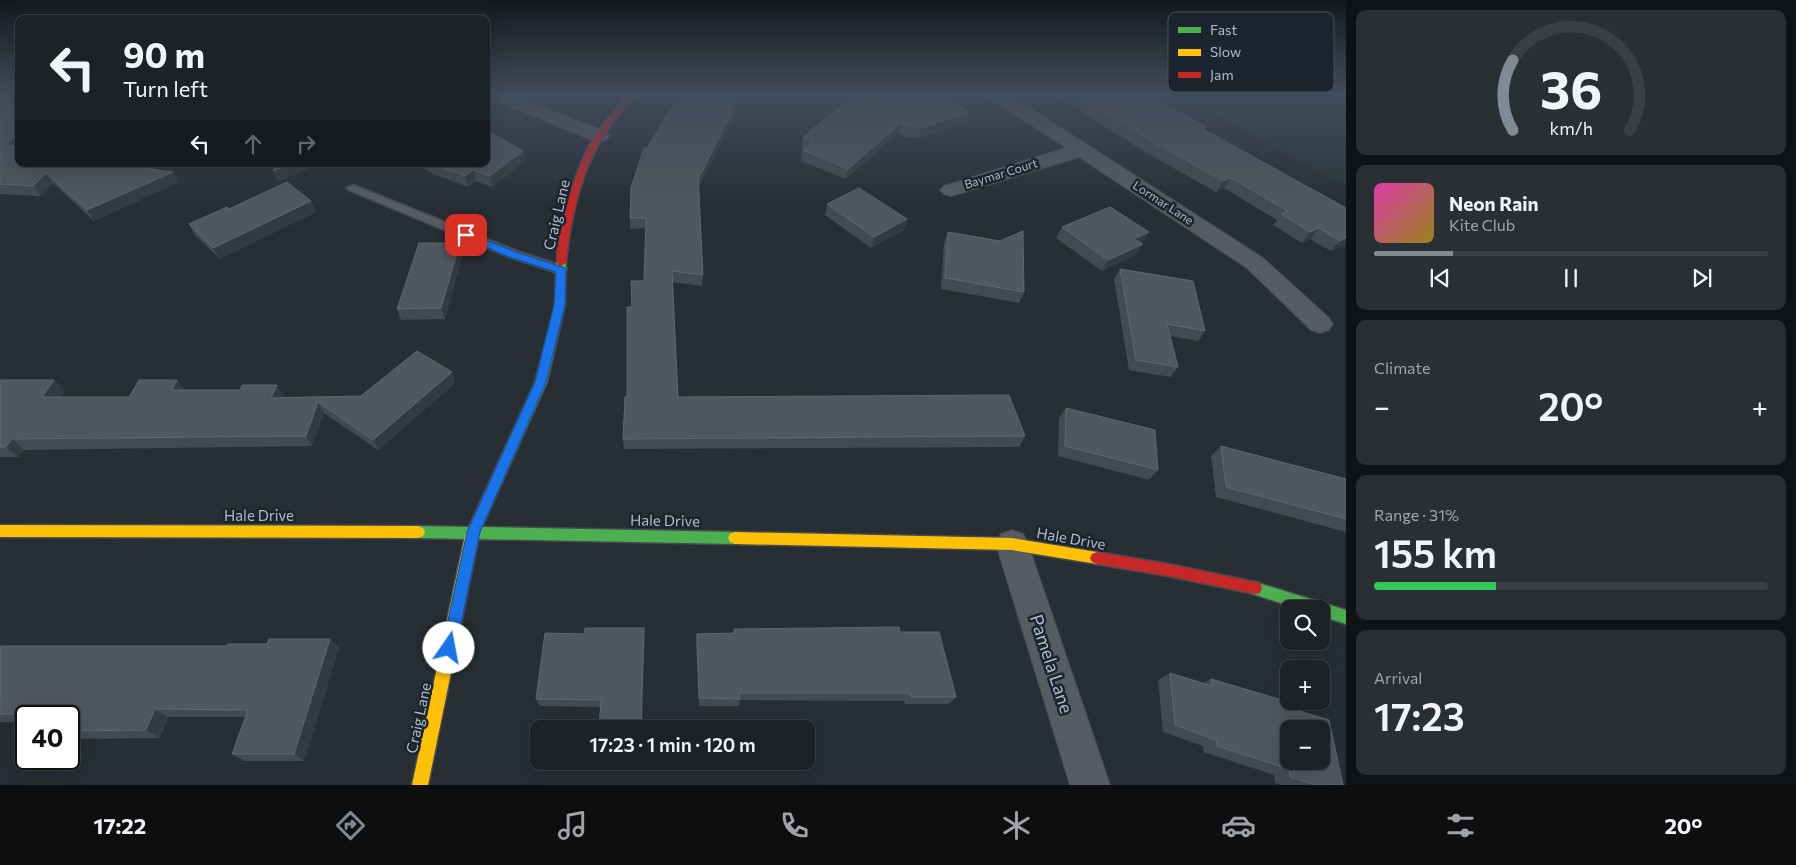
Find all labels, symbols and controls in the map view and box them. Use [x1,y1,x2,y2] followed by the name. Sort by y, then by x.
[1168,12,1334,92] legend
[1210,21,1237,38] text: Fast
[123,32,205,75] text: 90 m
[40,35,105,100] icon: left
[1210,43,1241,60] text: Slow
[1540,56,1602,120] text: 36
[1210,66,1234,83] text: Jam
[123,75,208,102] text: Turn left
[1549,117,1593,139] text: km/h
[186,130,214,158] icon: left
[239,130,267,158] icon: ahead
[292,130,320,158] icon: right
[962,155,1039,191] street label: Baymar Court
[1131,177,1196,227] street label: Lormar Lane
[539,178,573,252] street label: Craig Lane
[1449,192,1539,215] text: Neon Rain
[445,214,487,256] pin
[1449,215,1515,234] text: Kite Club
[452,221,480,249] icon: arrive
[1426,264,1454,292] icon: previous
[1557,264,1585,292] icon: pause
[1688,264,1716,292] icon: next
[1374,358,1430,377] text: Climate
[1538,382,1603,429] text: 20°
[1374,389,1390,423] text: −
[1752,389,1768,423] text: +
[1374,505,1459,524] text: Range · 31%
[224,506,294,524] street label: Hale Drive
[630,510,700,530] street label: Hale Drive
[1035,523,1107,553] street label: Hale Drive
[1374,529,1497,576] text: 155 km
[1280,600,1330,770] map controls
[1280,600,1330,650] button: search
[1026,611,1078,716] street label: Pamela Lane
[422,621,474,673] position arrow
[1280,660,1330,710] button: +
[1374,668,1422,687] text: Arrival
[402,681,434,755] street label: Craig Lane
[1374,692,1465,739] text: 17:23
[15,705,80,770] speed limit sign: 40
[1280,720,1330,770] button: −
[589,733,756,756] text: 17:23 · 1 min · 120 m
[333,808,368,843] icon: directions
[555,808,590,843] icon: music
[777,808,812,843] icon: phone
[999,808,1034,843] icon: climate
[1221,808,1256,843] icon: car
[1443,808,1478,843] icon: filters
[93,812,146,839] text: 17:22
[1664,812,1702,839] text: 20°

